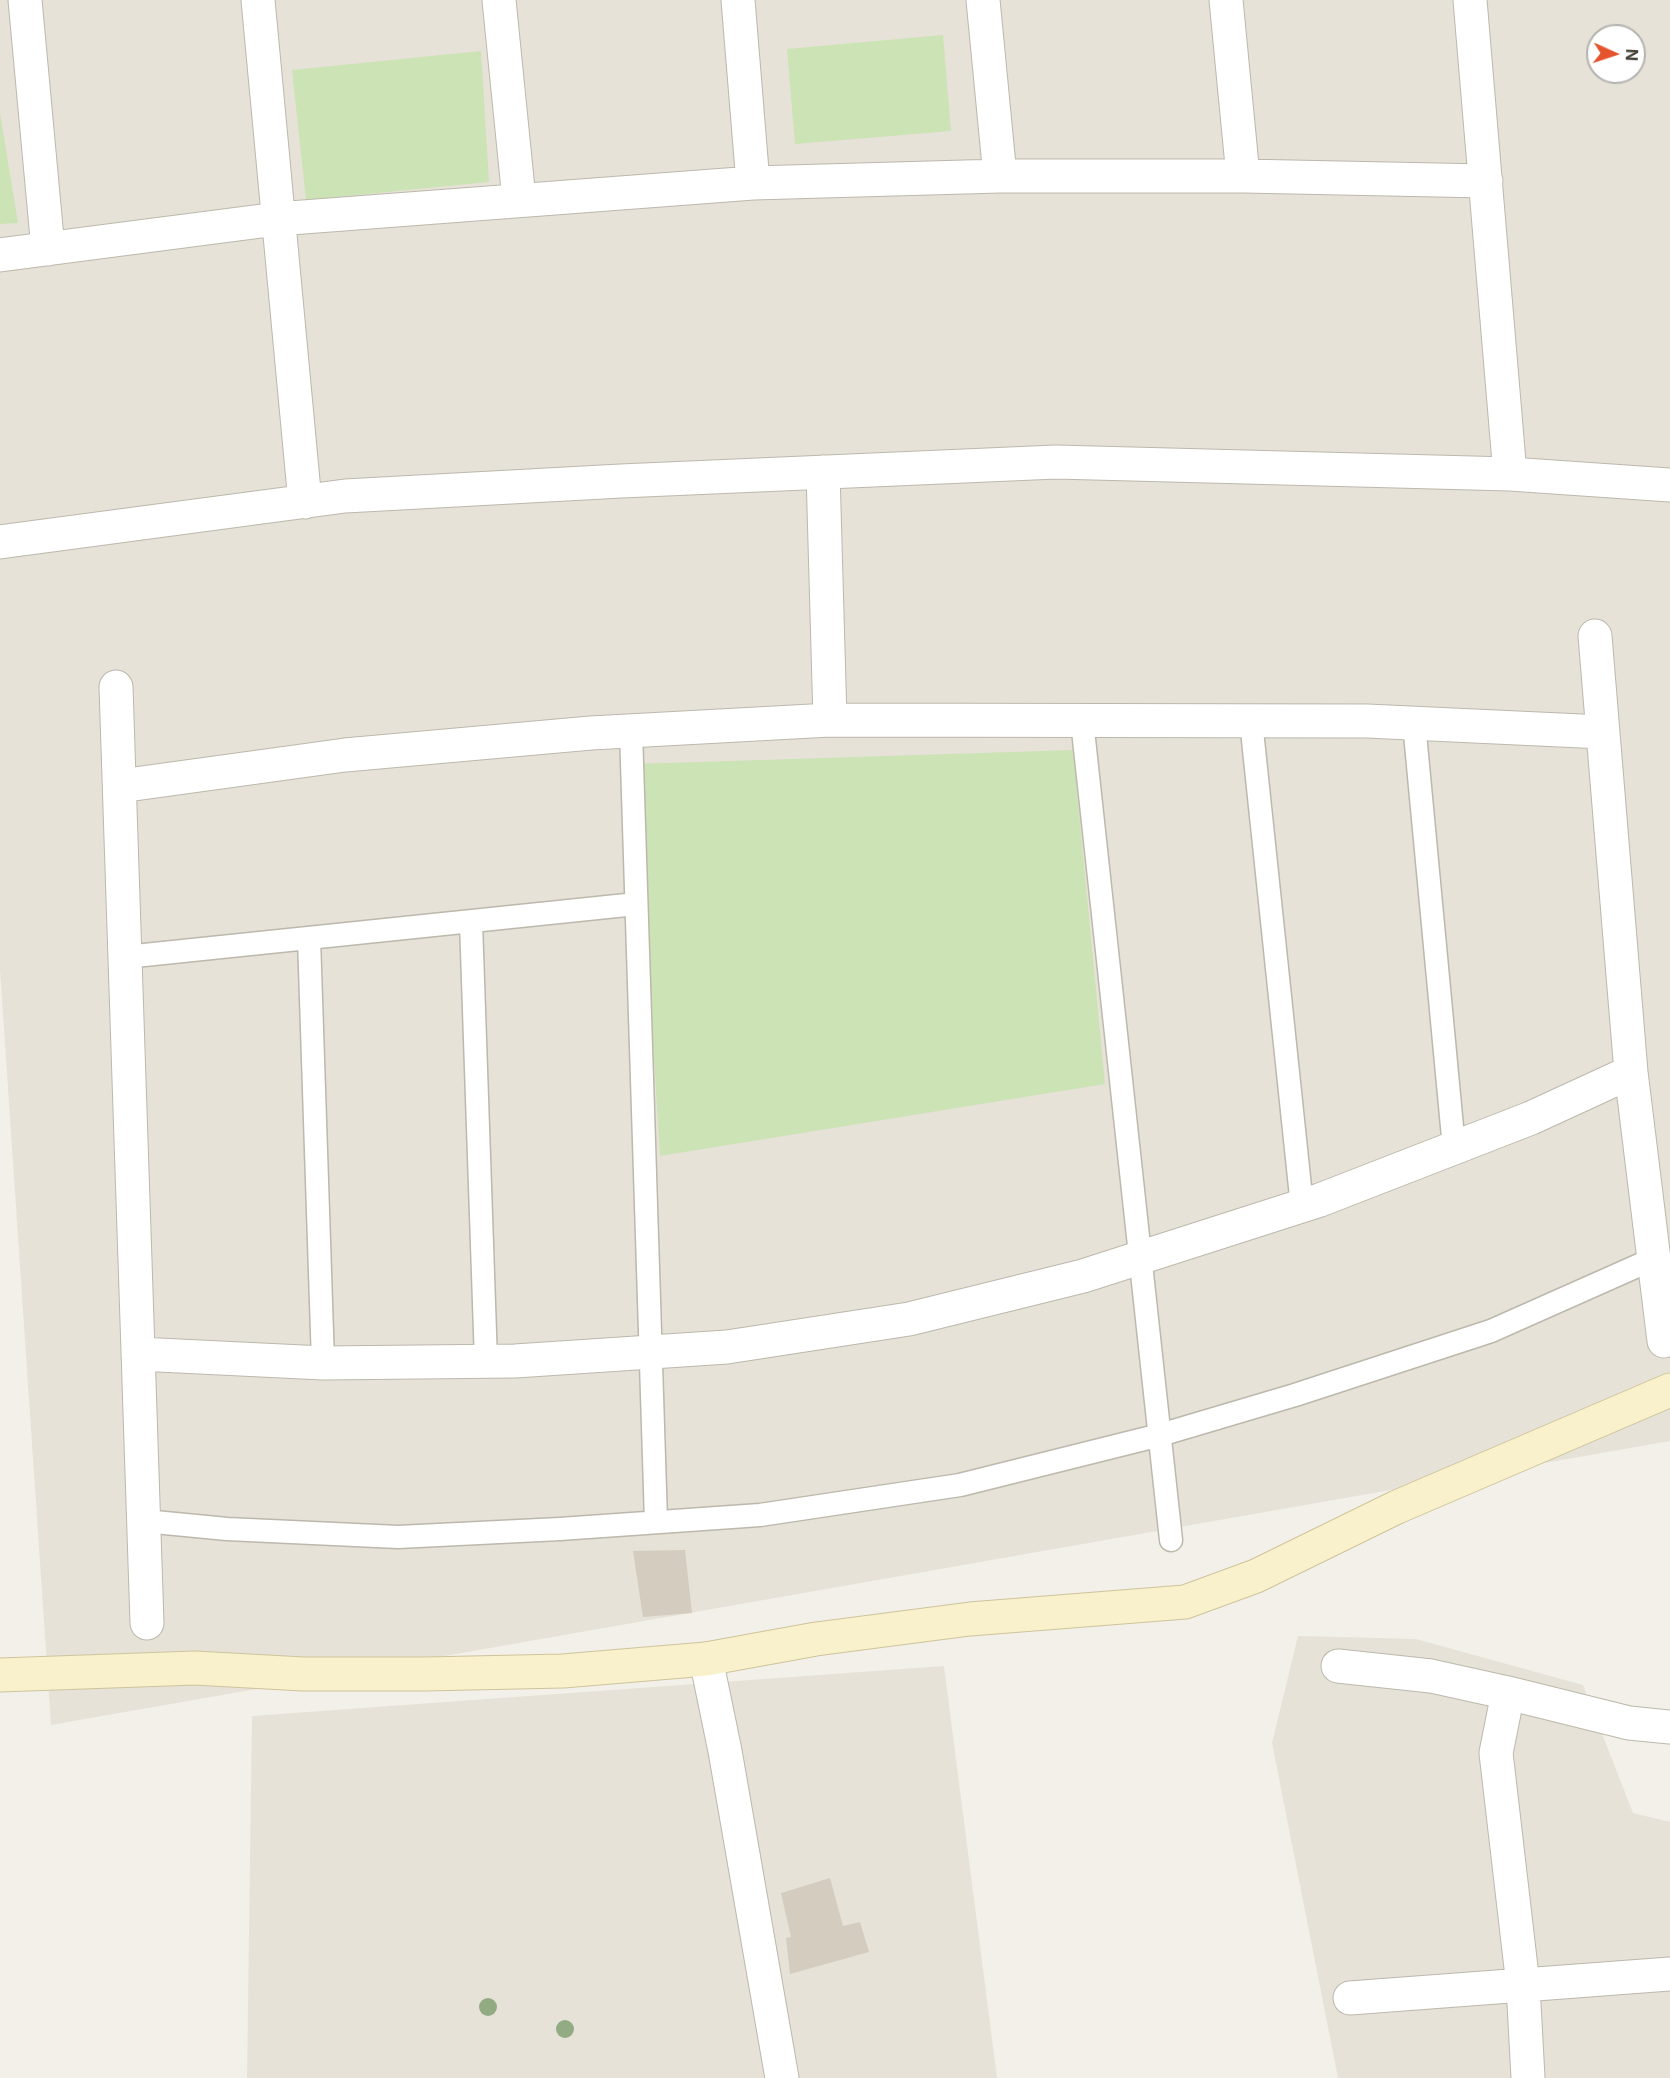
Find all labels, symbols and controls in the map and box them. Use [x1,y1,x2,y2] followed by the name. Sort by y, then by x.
[1586,24,1646,84] north arrow
[1622,48,1642,61] text: N

